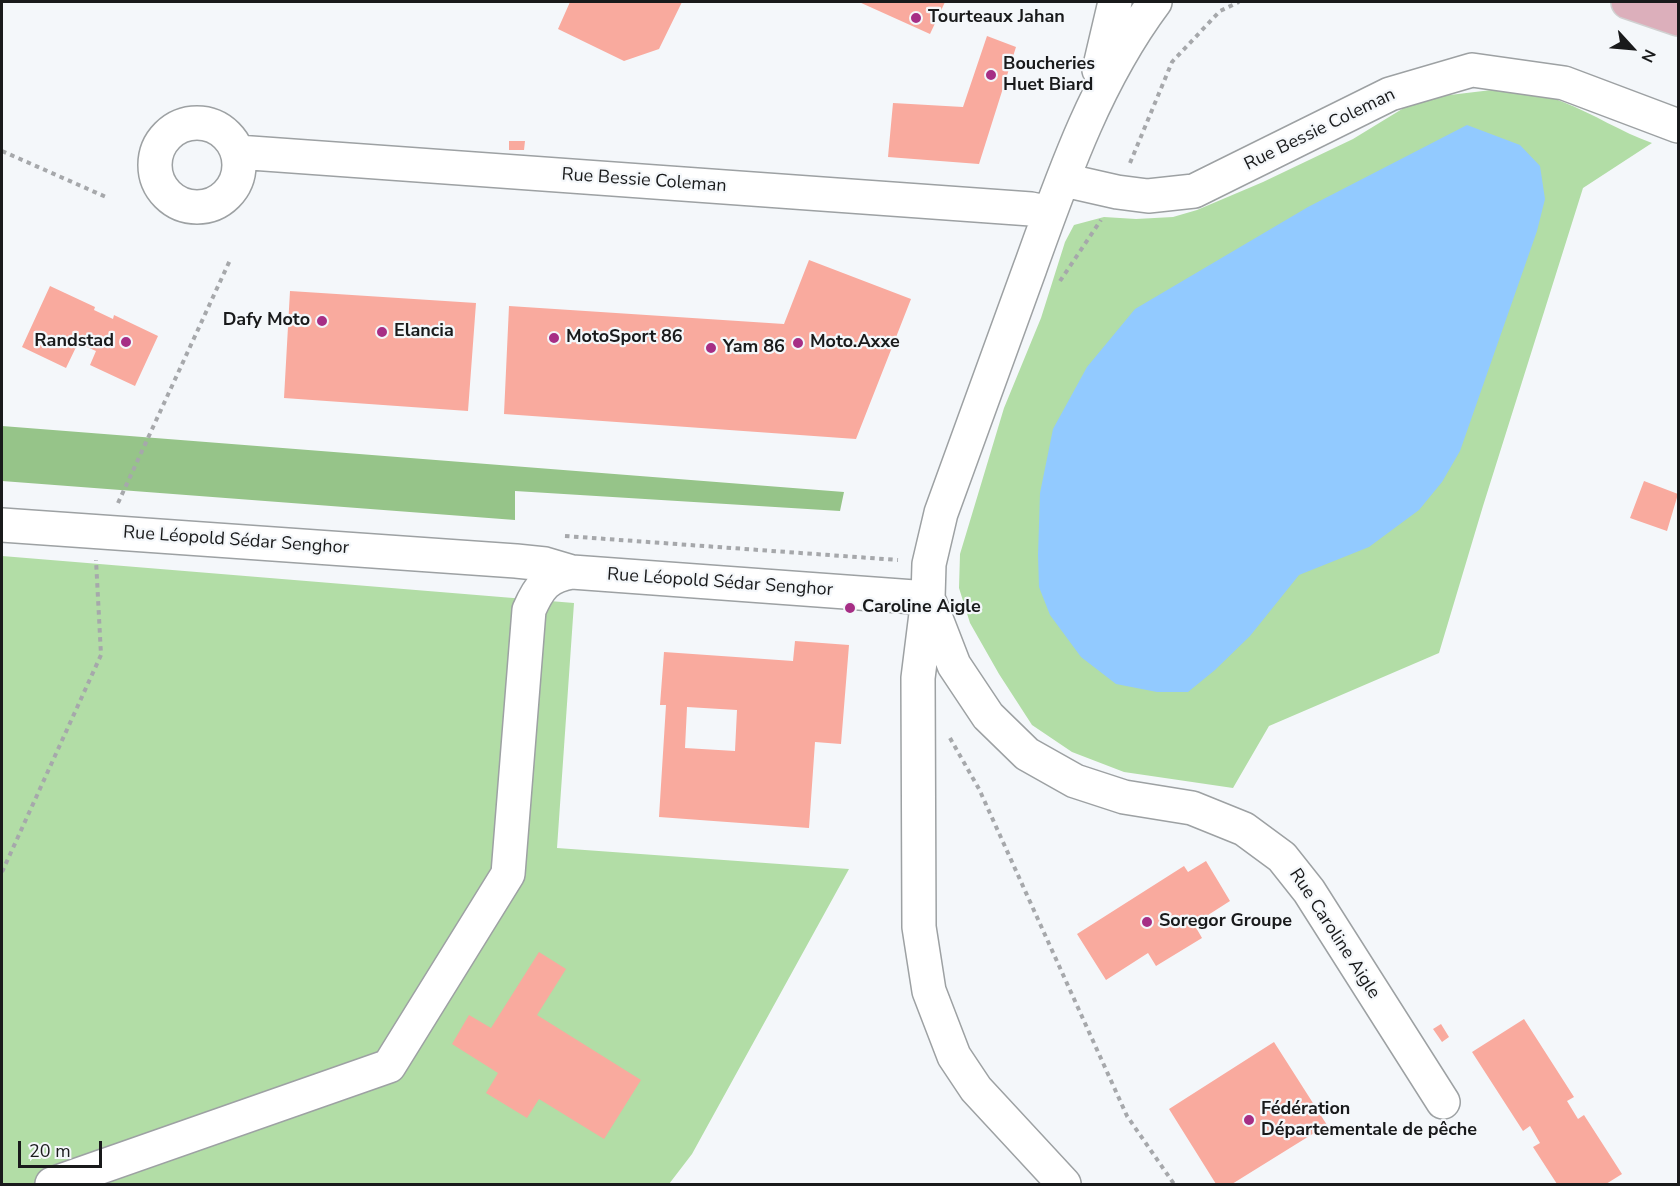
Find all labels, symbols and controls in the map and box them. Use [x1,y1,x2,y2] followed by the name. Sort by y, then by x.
[928,7,1065,29] place label: Tourteaux Jahan
[909,11,923,25] marker: Tourteaux Jahan
[1602,18,1662,78] north arrow
[1636,46,1661,66] text: N
[1003,54,1095,97] place label: Boucheries Huet Biard
[984,68,998,82] marker: Boucheries Huet Biard
[1241,84,1399,176] street label: Rue Bessie Coleman
[561,164,727,198] street label: Rue Bessie Coleman
[223,310,310,332] place label: Dafy Moto
[315,314,329,328] marker: Dafy Moto
[394,321,454,343] place label: Elancia
[375,325,389,339] marker: Elancia
[566,327,683,349] place label: MotoSport 86
[34,331,114,353] place label: Randstad
[547,331,561,345] marker: MotoSport 86
[810,332,900,354] place label: Moto.Axxe
[119,335,133,349] marker: Randstad
[791,336,805,350] marker: Moto.Axxe
[723,337,785,359] place label: Yam 86
[704,341,718,355] marker: Yam 86
[122,522,350,560] street label: Rue Léopold Sédar Senghor
[606,564,834,602] street label: Rue Léopold Sédar Senghor
[862,597,981,619] place label: Caroline Aigle
[843,601,857,615] marker: Caroline Aigle
[1284,865,1384,1003] street label: Rue Caroline Aigle
[1159,911,1292,933] place label: Soregor Groupe
[1140,915,1154,929] marker: Soregor Groupe
[1261,1099,1477,1142] place label: Fédération Départementale de pêche
[1242,1113,1256,1127] marker: Fédération Départementale de pêche
[21,1129,105,1167] scale bar
[29,1139,71,1163] text: 20 m

